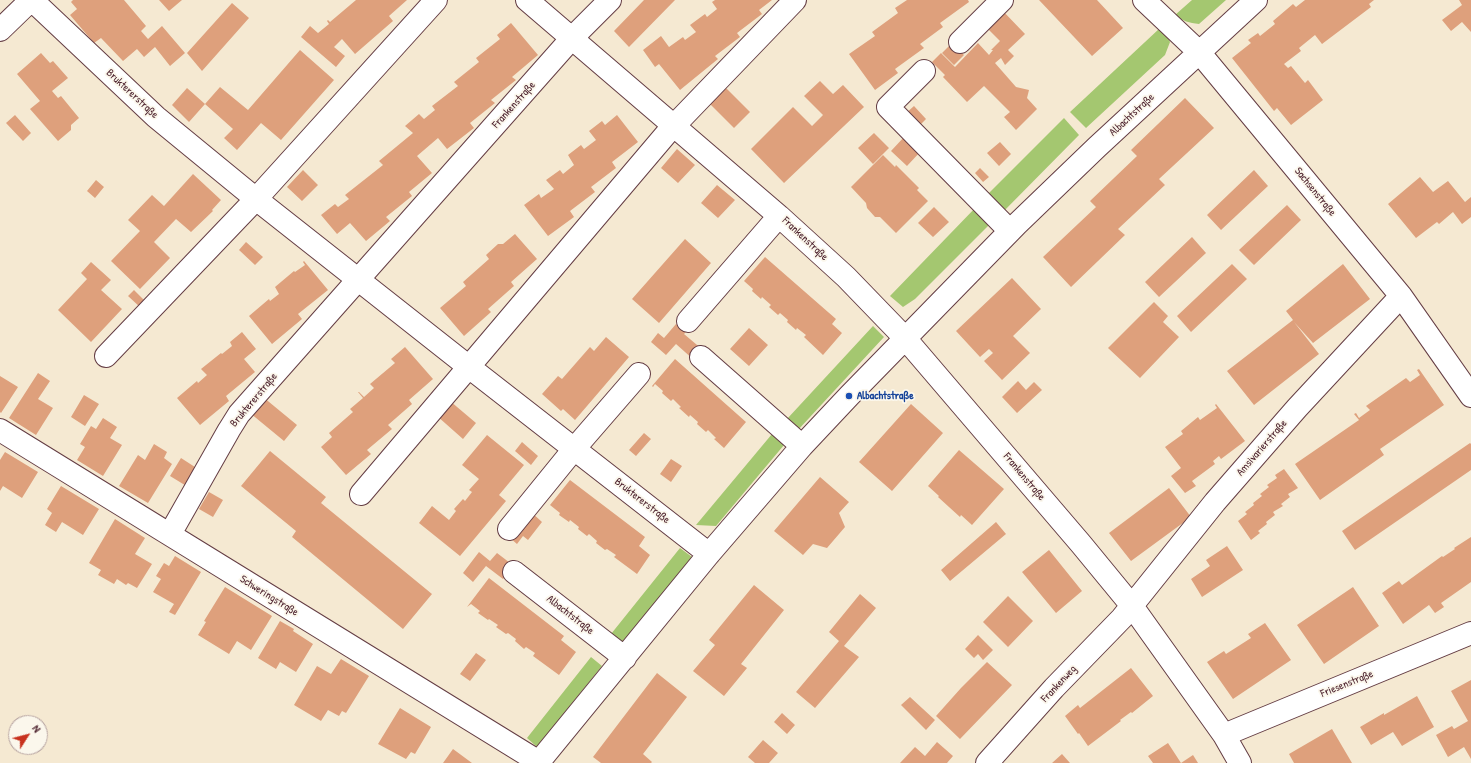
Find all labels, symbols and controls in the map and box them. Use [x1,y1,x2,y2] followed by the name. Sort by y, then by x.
[103,66,161,122] street label: Bruktererstraße
[490,79,538,131] street label: Frankenstraße
[1107,91,1157,139] street label: Albachtstraße
[1291,165,1339,219] street label: Sachsenstraße
[779,214,831,264] street label: Frankenstraße
[228,370,280,430] street label: Bruktererstraße
[857,389,914,403] place label: Albachtstraße
[844,391,854,401] marker: Albachtstraße
[1234,417,1290,479] street label: Amsivarierstraße
[1000,450,1048,504] street label: Frankenstraße
[612,475,672,527] street label: Bruktererstraße
[237,573,301,619] street label: Schweringstraße
[544,592,596,638] street label: Albachtstraße
[1039,663,1079,705] street label: Frankenweg
[1319,667,1375,701] street label: Friesenstraße
[8,715,48,755] north arrow
[30,722,44,735] text: N

